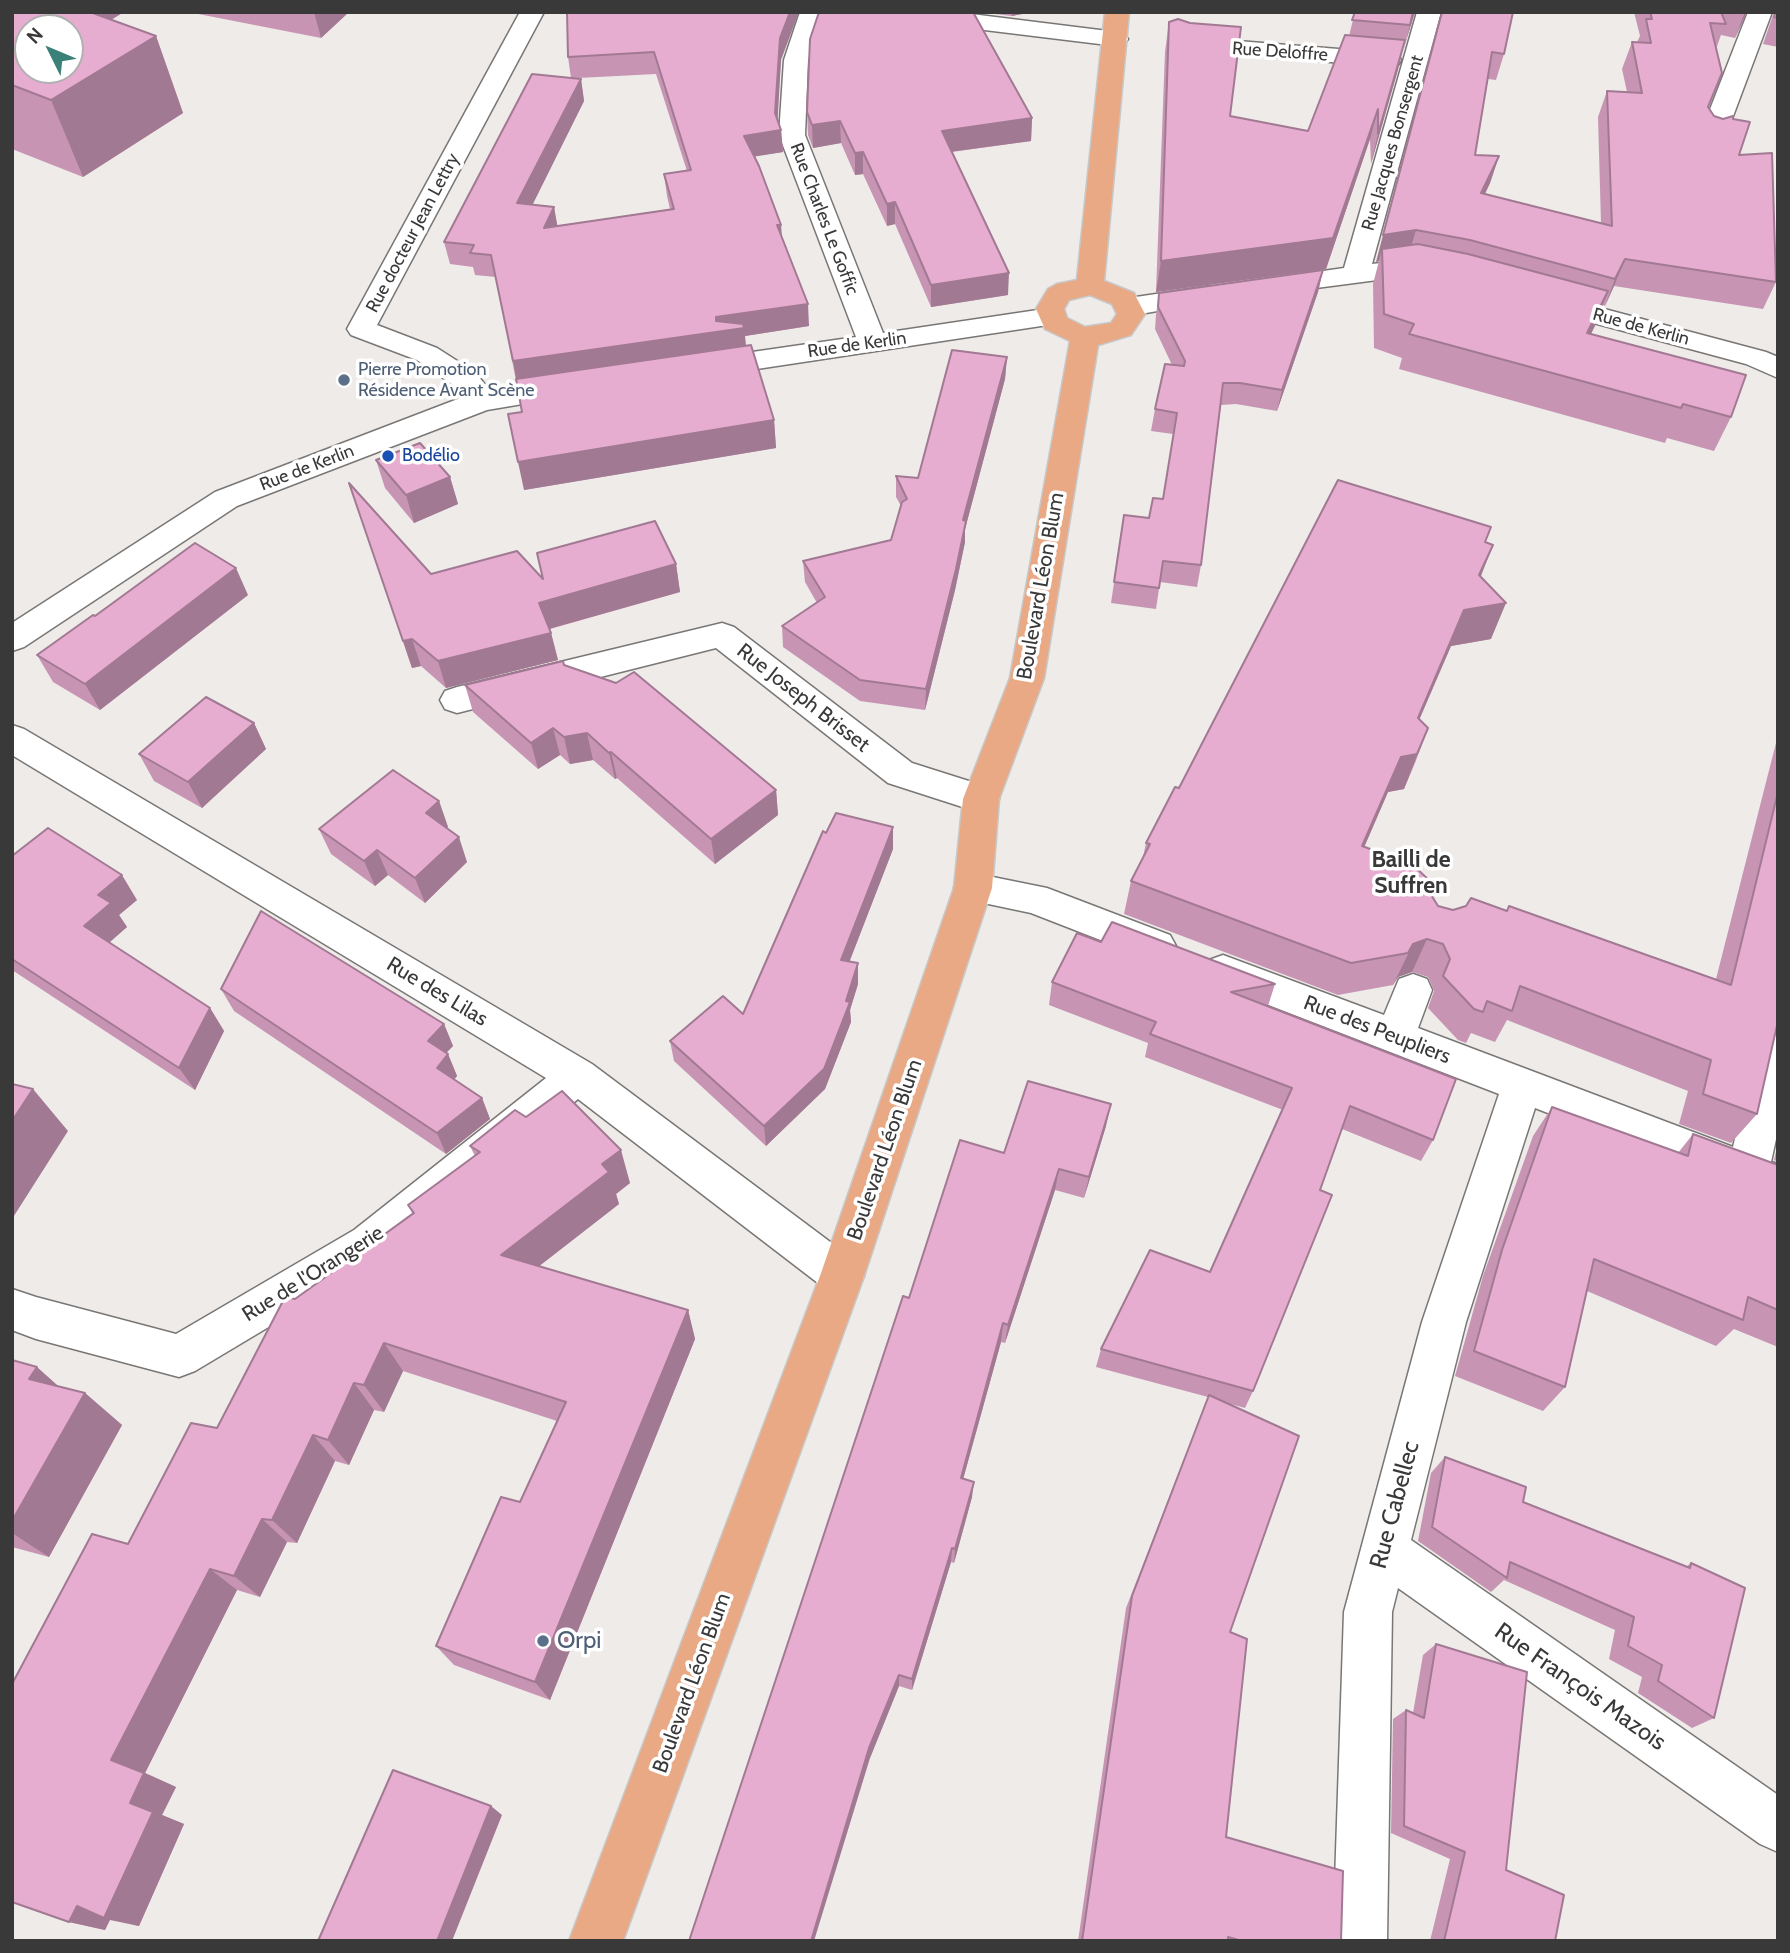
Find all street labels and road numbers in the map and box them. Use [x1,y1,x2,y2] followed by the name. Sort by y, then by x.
[1231,38,1329,66] street label: Rue Deloffre
[1358,53,1428,233] street label: Rue Jacques Bonsergent
[785,140,863,298] street label: Rue Charles Le Goffic
[362,150,464,316] street label: Rue docteur Jean Lettry
[1590,304,1692,350] street label: Rue de Kerlin
[806,327,908,363] street label: Rue de Kerlin
[257,440,357,496] street label: Rue de Kerlin
[1012,490,1070,682] street label: Boulevard Léon Blum
[732,638,874,758] street label: Rue Joseph Brisset
[382,952,492,1032] street label: Rue des Lilas
[1300,990,1454,1070] street label: Rue des Peupliers
[842,1056,928,1244] street label: Boulevard Léon Blum
[238,1220,388,1328] street label: Rue de l'Orangerie
[1364,1438,1426,1572] street label: Rue Cabellec
[648,1590,736,1776] street label: Boulevard Léon Blum
[1489,1617,1671,1757] street label: Rue François Mazois

